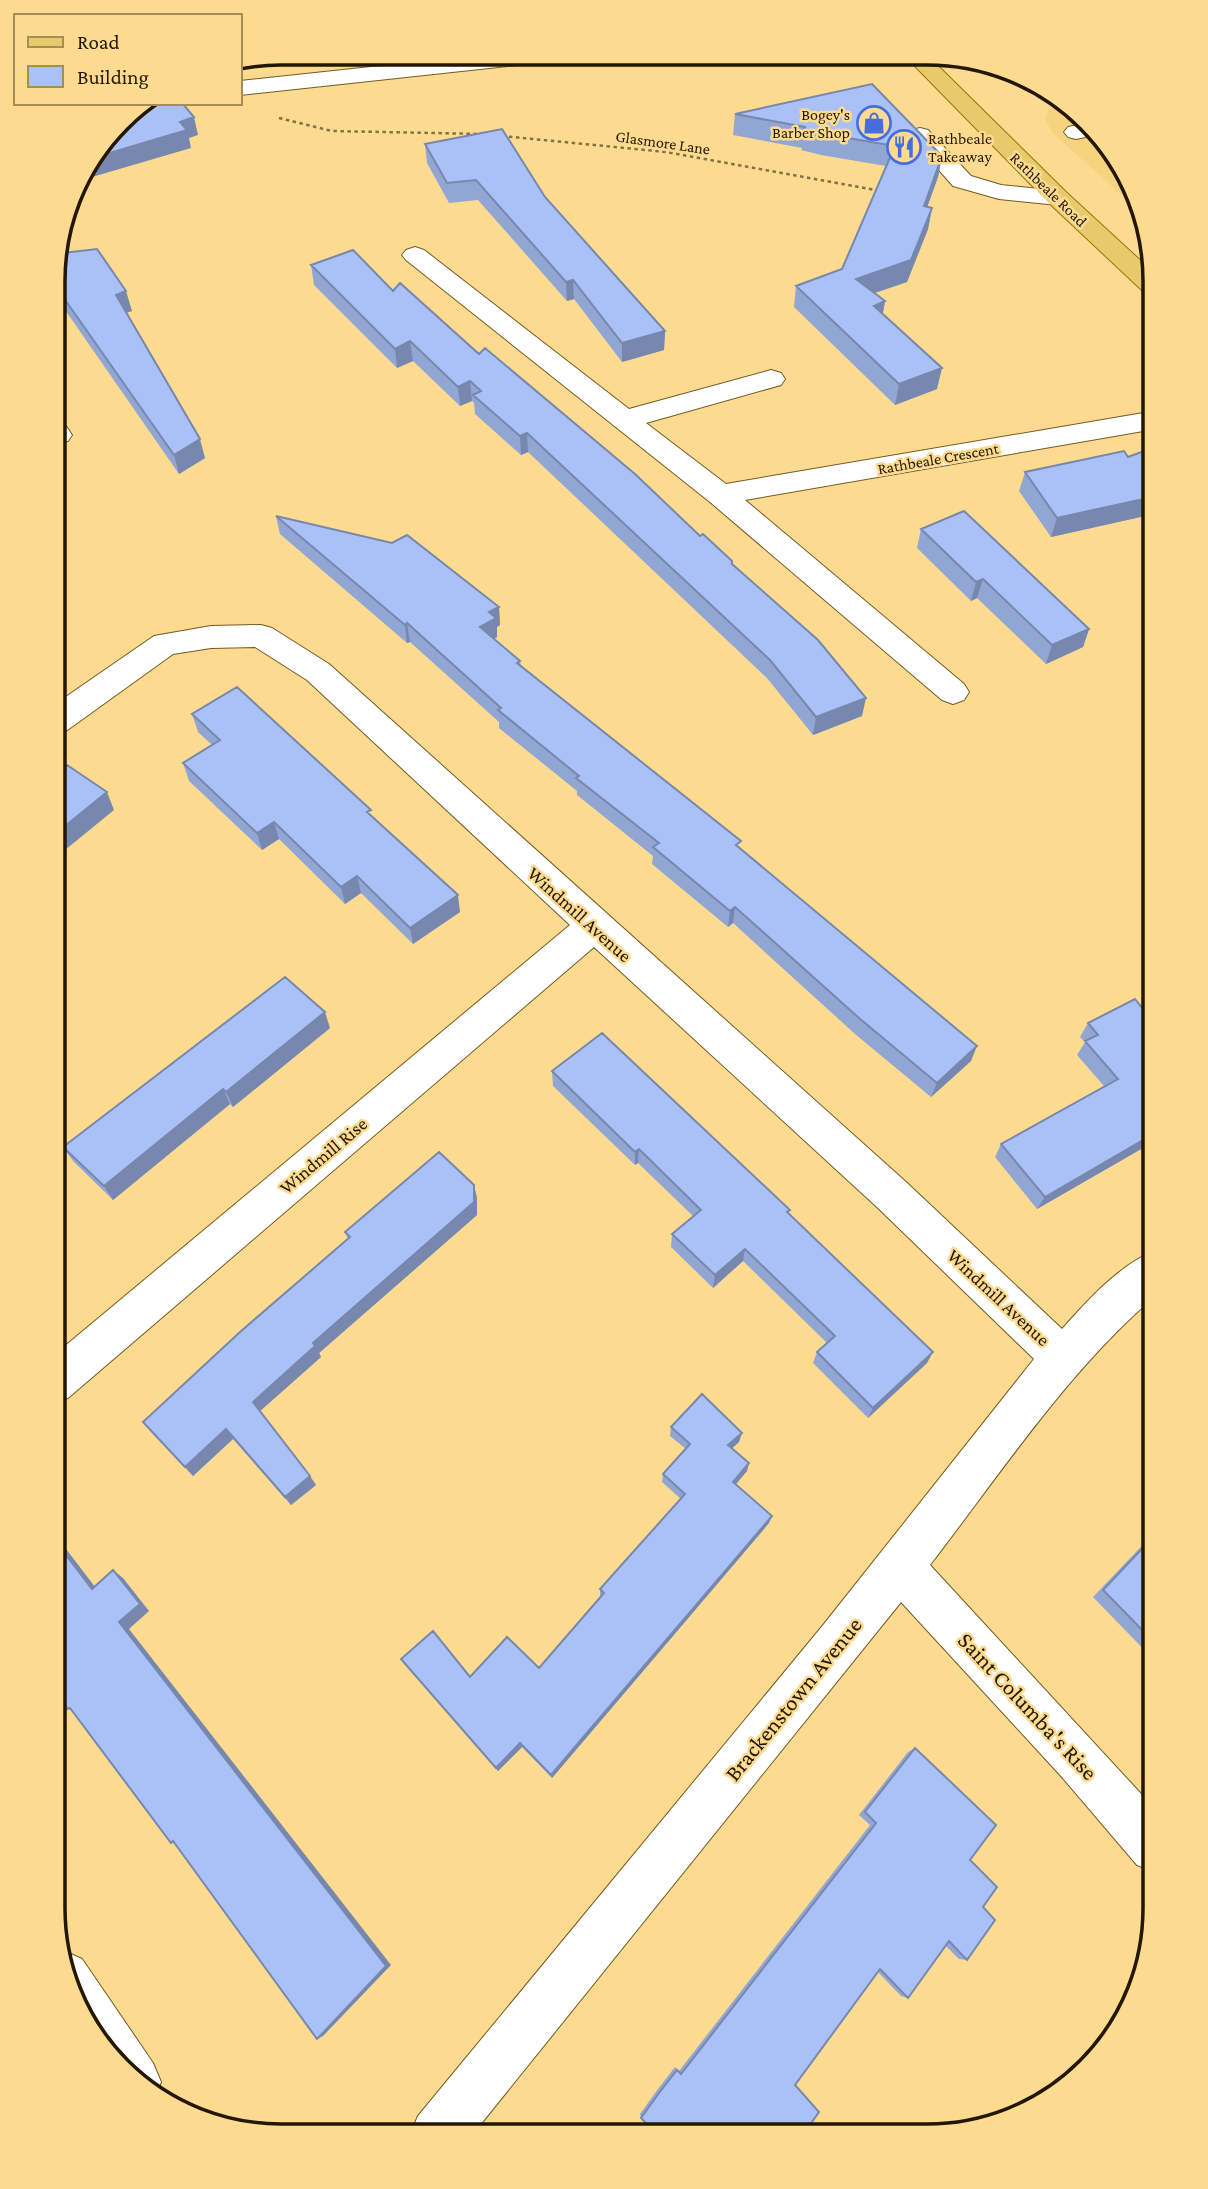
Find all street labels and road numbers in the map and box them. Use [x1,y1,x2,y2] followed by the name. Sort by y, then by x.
[615,127,711,158] street label: Glasmore Lane
[1007,149,1091,230] street label: Rathbeale Road
[876,439,1001,478] street label: Rathbeale Crescent
[524,862,636,966] street label: Windmill Avenue
[275,1113,371,1198] street label: Windmill Rise
[943,1245,1054,1350] street label: Windmill Avenue
[719,1612,867,1786] street label: Brackenstown Avenue
[953,1627,1103,1785] street label: Saint Columba's Rise

